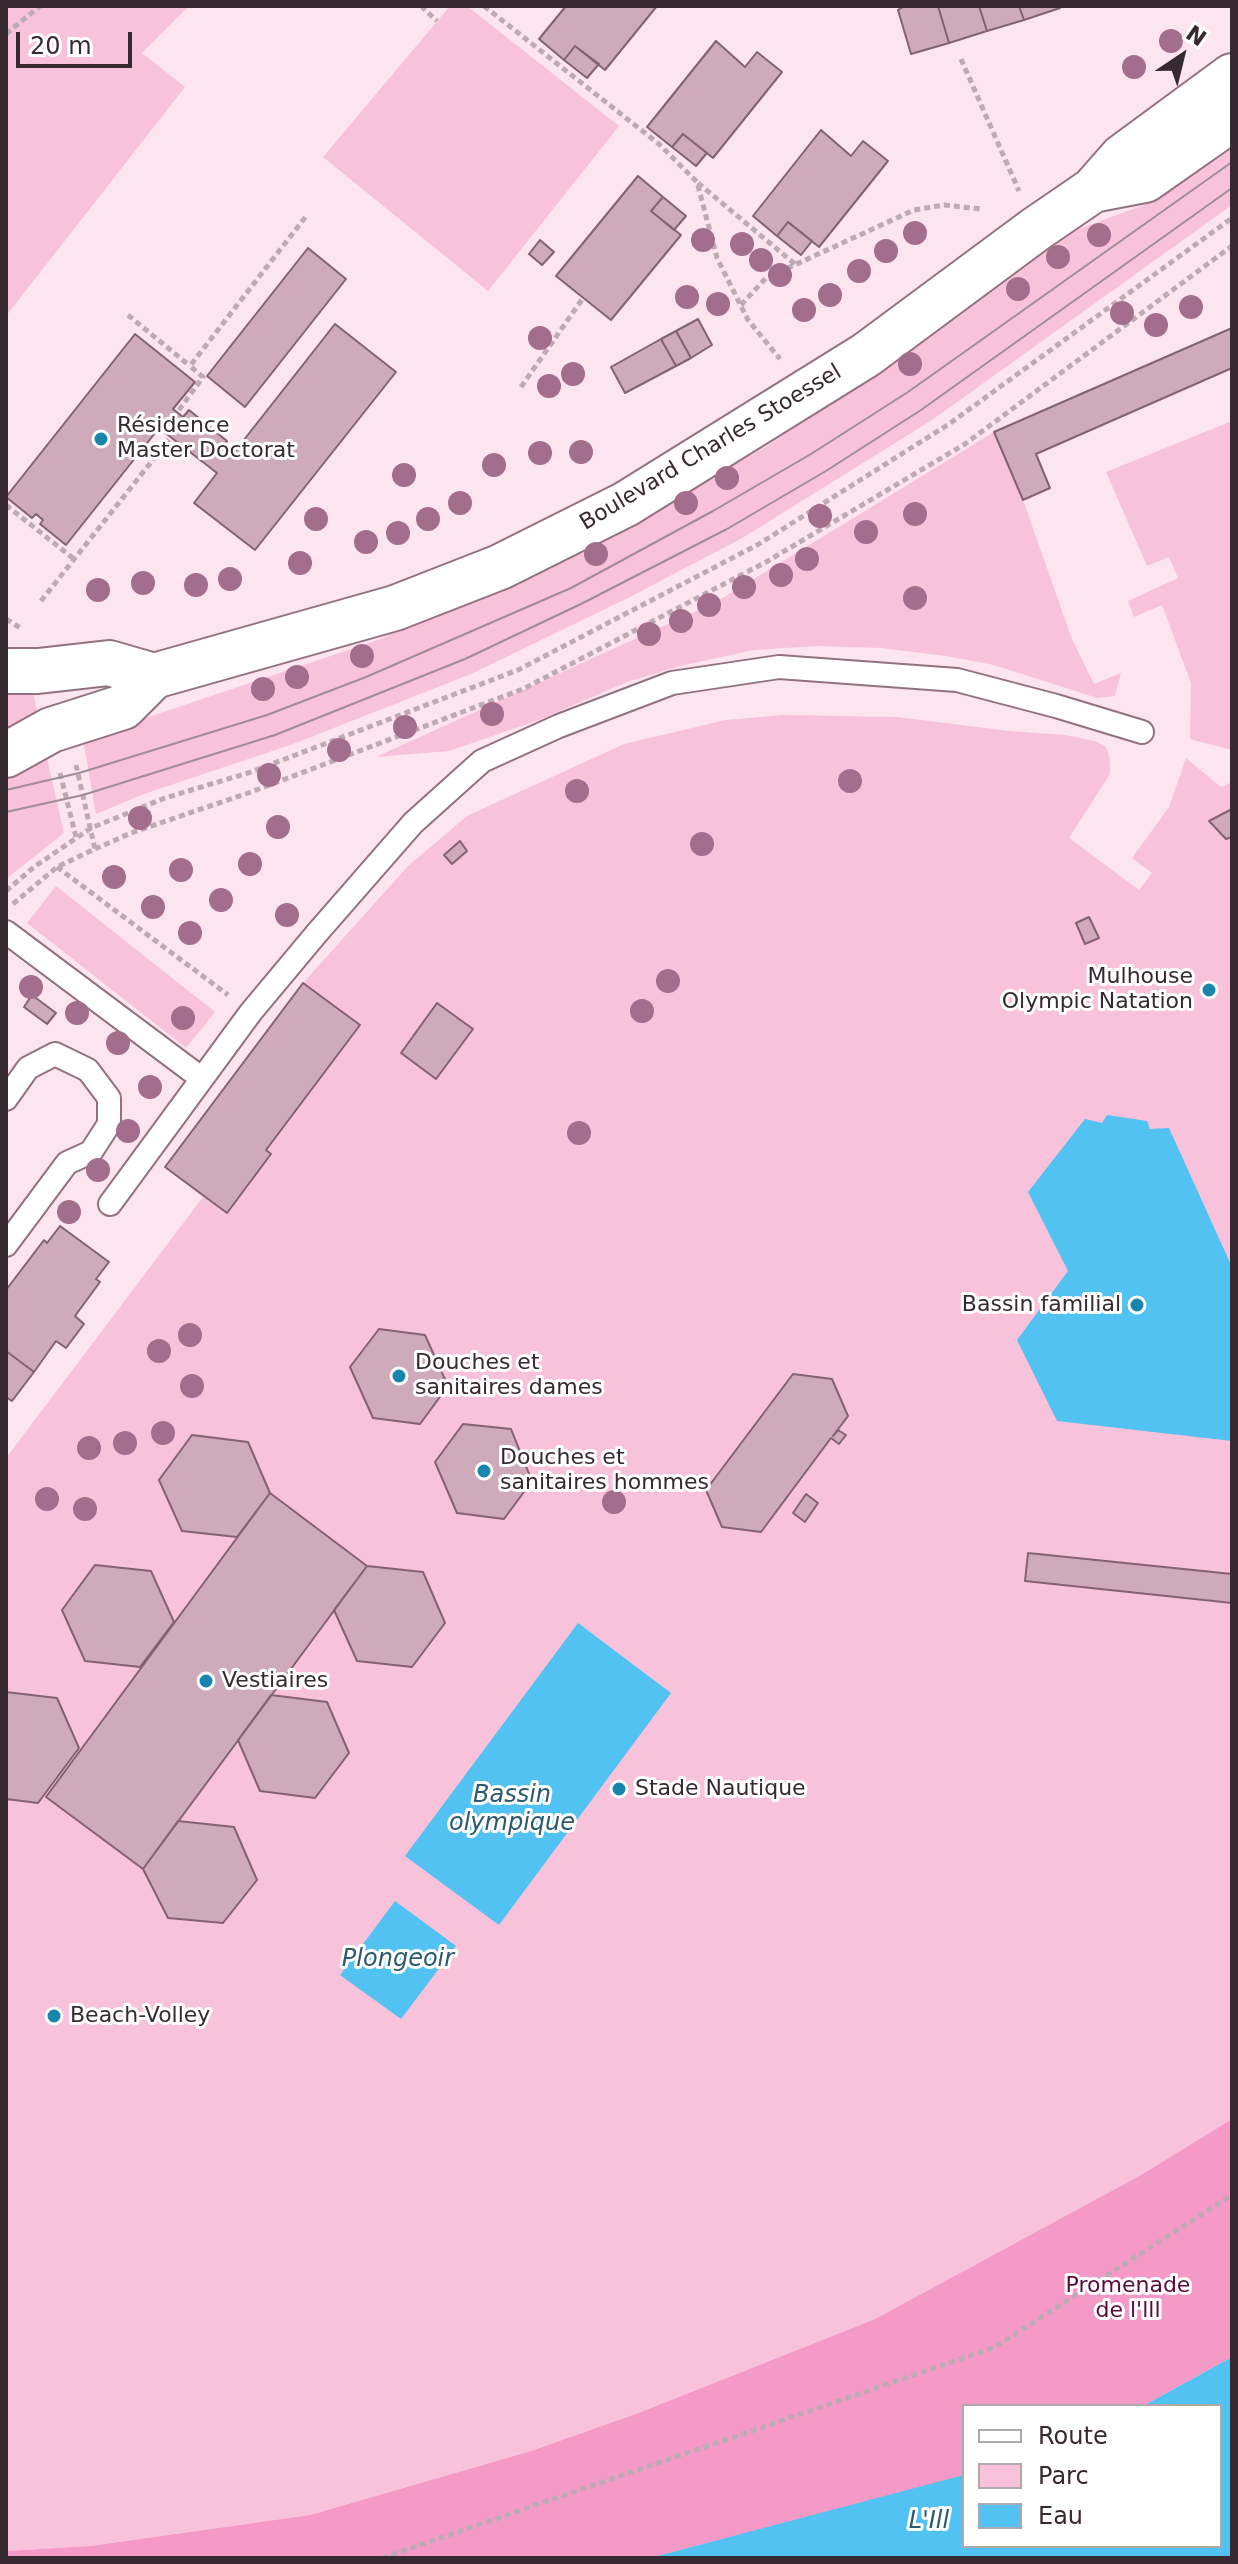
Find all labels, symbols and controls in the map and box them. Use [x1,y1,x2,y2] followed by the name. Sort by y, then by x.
[20,16,136,66] scale bar
[1142,16,1222,96] north arrow
[1181,20,1211,51] text: N
[30,32,92,60] text: 20 m
[575,359,847,537] street label: Boulevard Charles Stoessel
[117,413,295,464] place label: Résidence Master Doctorat
[92,430,110,448] marker: Résidence Master Doctorat
[1002,964,1193,1016] place label: Mulhouse Olympic Natation
[1200,981,1218,999] marker: Mulhouse Olympic Natation
[962,1292,1121,1318] place label: Bassin familial
[1128,1296,1146,1314] marker: Bassin familial
[415,1350,603,1402] place label: Douches et sanitaires dames
[390,1367,408,1385] marker: Douches et sanitaires dames
[500,1445,709,1496] place label: Douches et sanitaires hommes
[475,1462,493,1480] marker: Douches et sanitaires hommes
[222,1668,328,1694] place label: Vestiaires
[197,1672,215,1690] marker: Vestiaires
[635,1776,806,1802] place label: Stade Nautique
[610,1780,628,1798] marker: Stade Nautique
[449,1782,575,1838] water label: Bassin olympique
[342,1946,454,1974] water label: Plongeoir
[70,2003,210,2029] place label: Beach-Volley
[45,2007,63,2025] marker: Beach-Volley
[1066,2273,1190,2324] park label: Promenade de l'lll
[962,2404,1222,2548] legend
[1038,2422,1108,2450] text: Route
[1038,2462,1089,2490] text: Parc
[1038,2502,1083,2530] text: Eau
[909,2508,949,2536] water label: L'Ill

